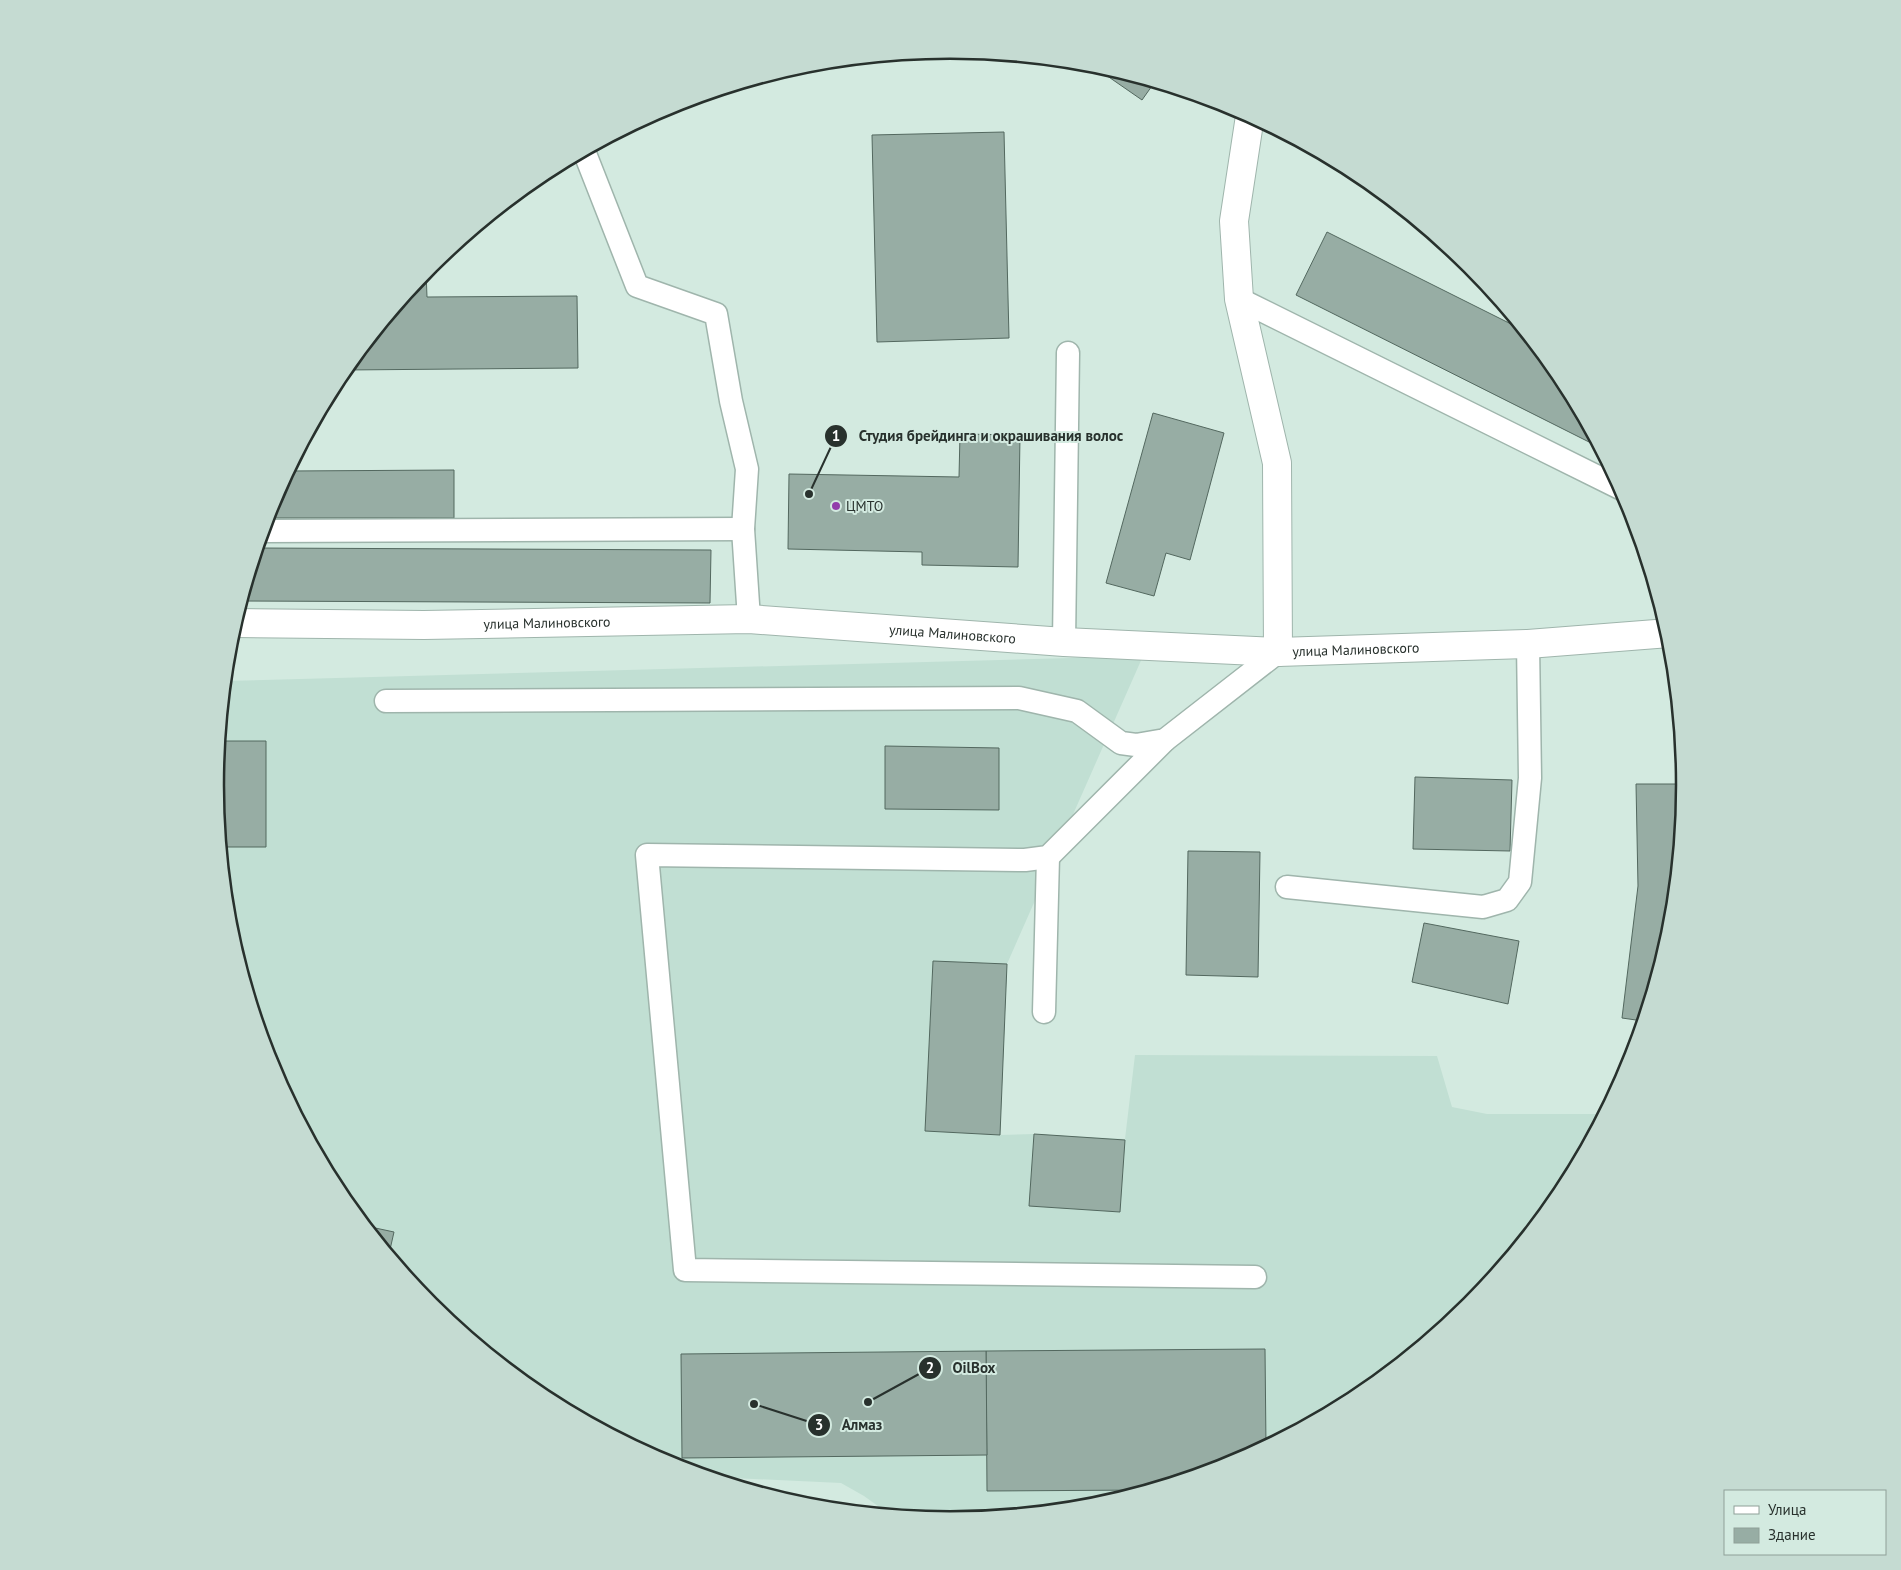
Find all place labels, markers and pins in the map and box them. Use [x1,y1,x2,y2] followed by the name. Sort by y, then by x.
[824,421,1133,451] callout: Студия брейдинга и окрашивания волос
[846,497,883,515] place label: ЦМТО
[830,500,842,512] marker: ЦМТО
[918,1353,1006,1383] callout: OilBox
[807,1410,892,1440] callout: Алмаз

